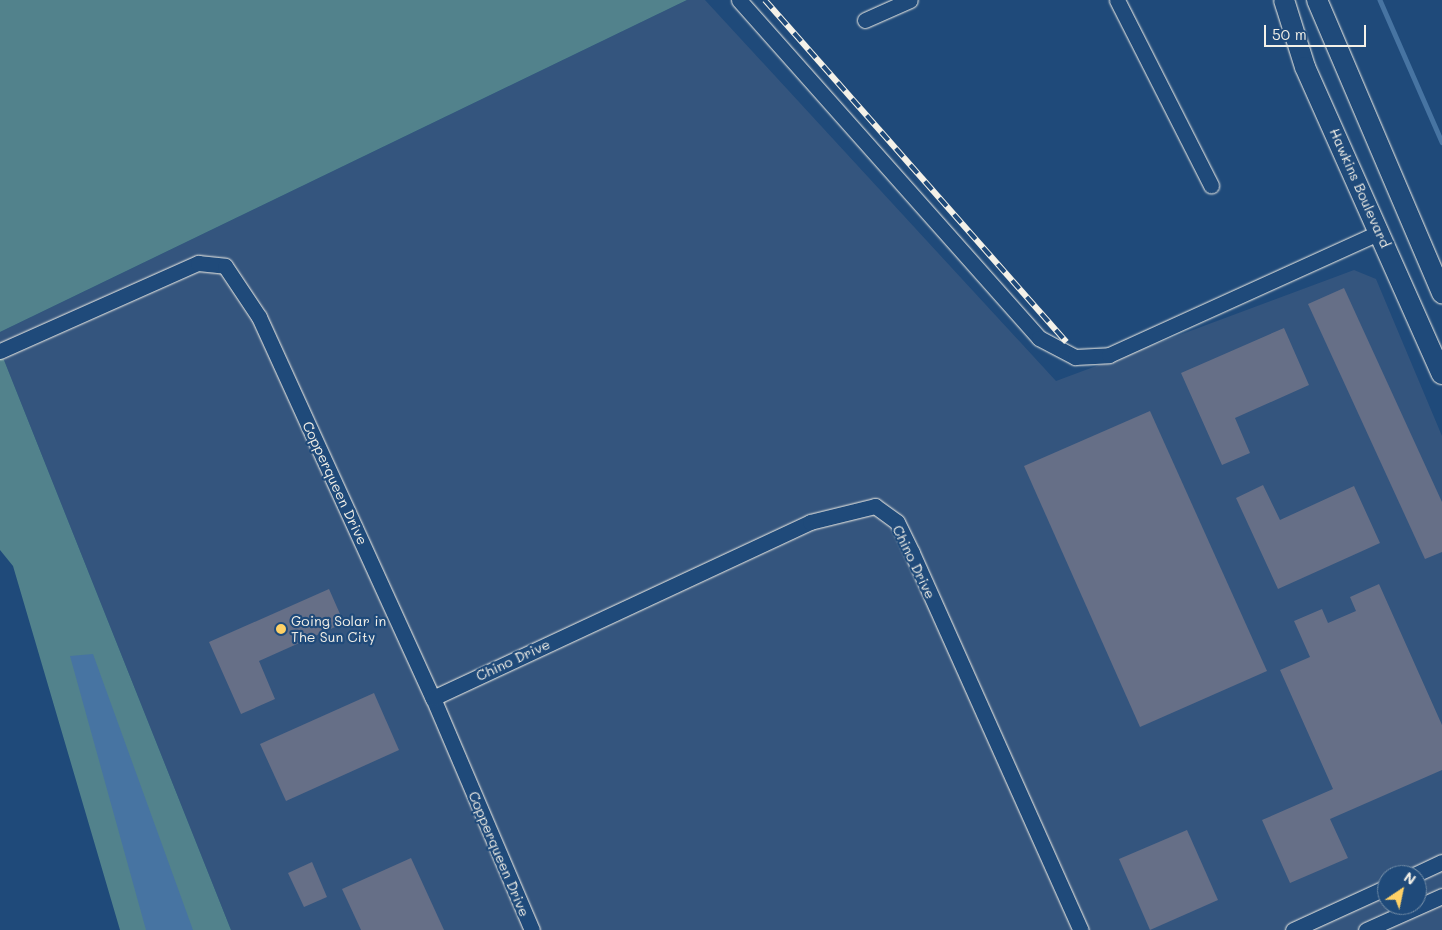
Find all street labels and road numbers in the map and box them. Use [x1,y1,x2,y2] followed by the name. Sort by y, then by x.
[1326,126,1394,250] street label: Hawkins Boulevard
[299,419,371,547] street label: Copperqueen Drive
[889,522,939,602] street label: Chino Drive
[473,636,553,684] street label: Chino Drive
[465,789,533,919] street label: Copperqueen Drive

